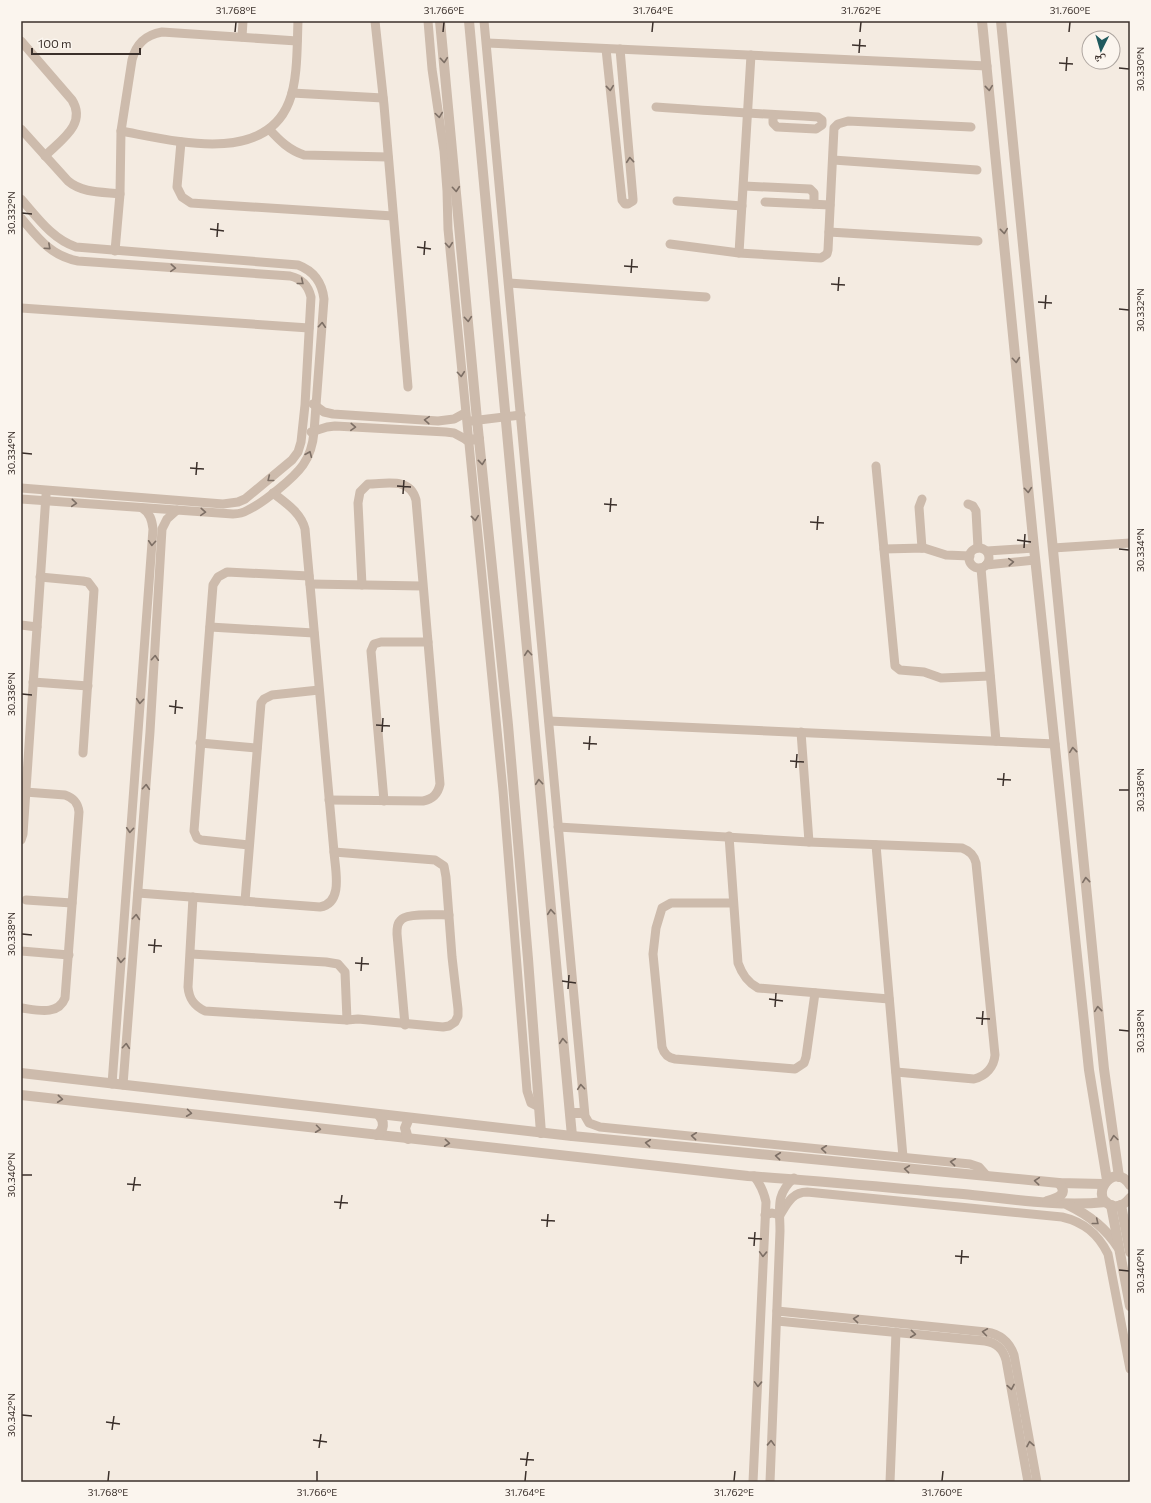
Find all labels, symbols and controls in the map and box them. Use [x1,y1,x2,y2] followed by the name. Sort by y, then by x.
[216,4,256,16] text: 31.768°E
[424,4,464,16] text: 31.766°E
[633,4,673,16] text: 31.764°E
[841,4,881,16] text: 31.762°E
[1050,4,1090,16] text: 31.760°E
[32,30,140,56] scale bar
[1081,30,1121,70] north arrow
[38,36,72,50] text: 100 m
[1134,47,1146,91] text: 30.330°N
[1093,51,1107,67] text: ش
[439,57,448,63] one-way arrow
[605,84,614,91] one-way arrow
[984,85,993,91] one-way arrow
[434,112,443,118] one-way arrow
[625,157,634,163] one-way arrow
[451,186,460,192] one-way arrow
[5,191,17,235] text: 30.332°N
[999,228,1008,234] one-way arrow
[43,242,50,249] one-way arrow
[444,242,453,248] one-way arrow
[170,263,176,272] one-way arrow
[296,277,304,284] one-way arrow
[1134,288,1146,332] text: 30.332°N
[463,316,472,322] one-way arrow
[318,322,327,328] one-way arrow
[1011,357,1020,363] one-way arrow
[456,371,465,377] one-way arrow
[424,416,430,425] one-way arrow
[350,423,356,431] one-way arrow
[5,431,17,475] text: 30.334°N
[304,450,312,458] one-way arrow
[477,459,486,465] one-way arrow
[268,474,275,481] one-way arrow
[1024,487,1033,493] one-way arrow
[71,498,77,507] one-way arrow
[200,508,207,517] one-way arrow
[471,514,480,521] one-way arrow
[1134,528,1146,572] text: 30.334°N
[147,540,156,546] one-way arrow
[1008,558,1014,567] one-way arrow
[523,650,532,656] one-way arrow
[150,655,159,661] one-way arrow
[5,672,17,716] text: 30.336°N
[135,698,144,704] one-way arrow
[1069,747,1078,753] one-way arrow
[1134,768,1146,812] text: 30.336°N
[535,779,544,785] one-way arrow
[141,784,150,790] one-way arrow
[126,827,135,833] one-way arrow
[1081,876,1090,883] one-way arrow
[547,909,556,915] one-way arrow
[5,912,17,956] text: 30.338°N
[131,914,140,920] one-way arrow
[116,957,125,963] one-way arrow
[1094,1006,1103,1012] one-way arrow
[1134,1009,1146,1053] text: 30.338°N
[559,1038,568,1044] one-way arrow
[121,1043,130,1049] one-way arrow
[577,1084,586,1090] one-way arrow
[57,1094,63,1103] one-way arrow
[186,1109,192,1118] one-way arrow
[315,1124,321,1133] one-way arrow
[691,1132,697,1141] one-way arrow
[1110,1135,1119,1141] one-way arrow
[444,1138,450,1147] one-way arrow
[645,1139,651,1148] one-way arrow
[821,1145,827,1154] one-way arrow
[775,1152,781,1161] one-way arrow
[5,1153,17,1197] text: 30.340°N
[950,1158,956,1167] one-way arrow
[904,1164,910,1173] one-way arrow
[1034,1177,1040,1186] one-way arrow
[1091,1217,1099,1224] one-way arrow
[1134,1249,1146,1293] text: 30.340°N
[759,1251,767,1257] one-way arrow
[853,1315,859,1324] one-way arrow
[982,1328,988,1337] one-way arrow
[910,1329,916,1338] one-way arrow
[753,1381,762,1387] one-way arrow
[1006,1383,1015,1390] one-way arrow
[5,1393,17,1437] text: 30.342°N
[767,1440,776,1446] one-way arrow
[1026,1441,1035,1447] one-way arrow
[88,1486,128,1498] text: 31.768°E
[297,1486,337,1498] text: 31.766°E
[505,1486,545,1498] text: 31.764°E
[714,1486,754,1498] text: 31.762°E
[922,1486,962,1498] text: 31.760°E

